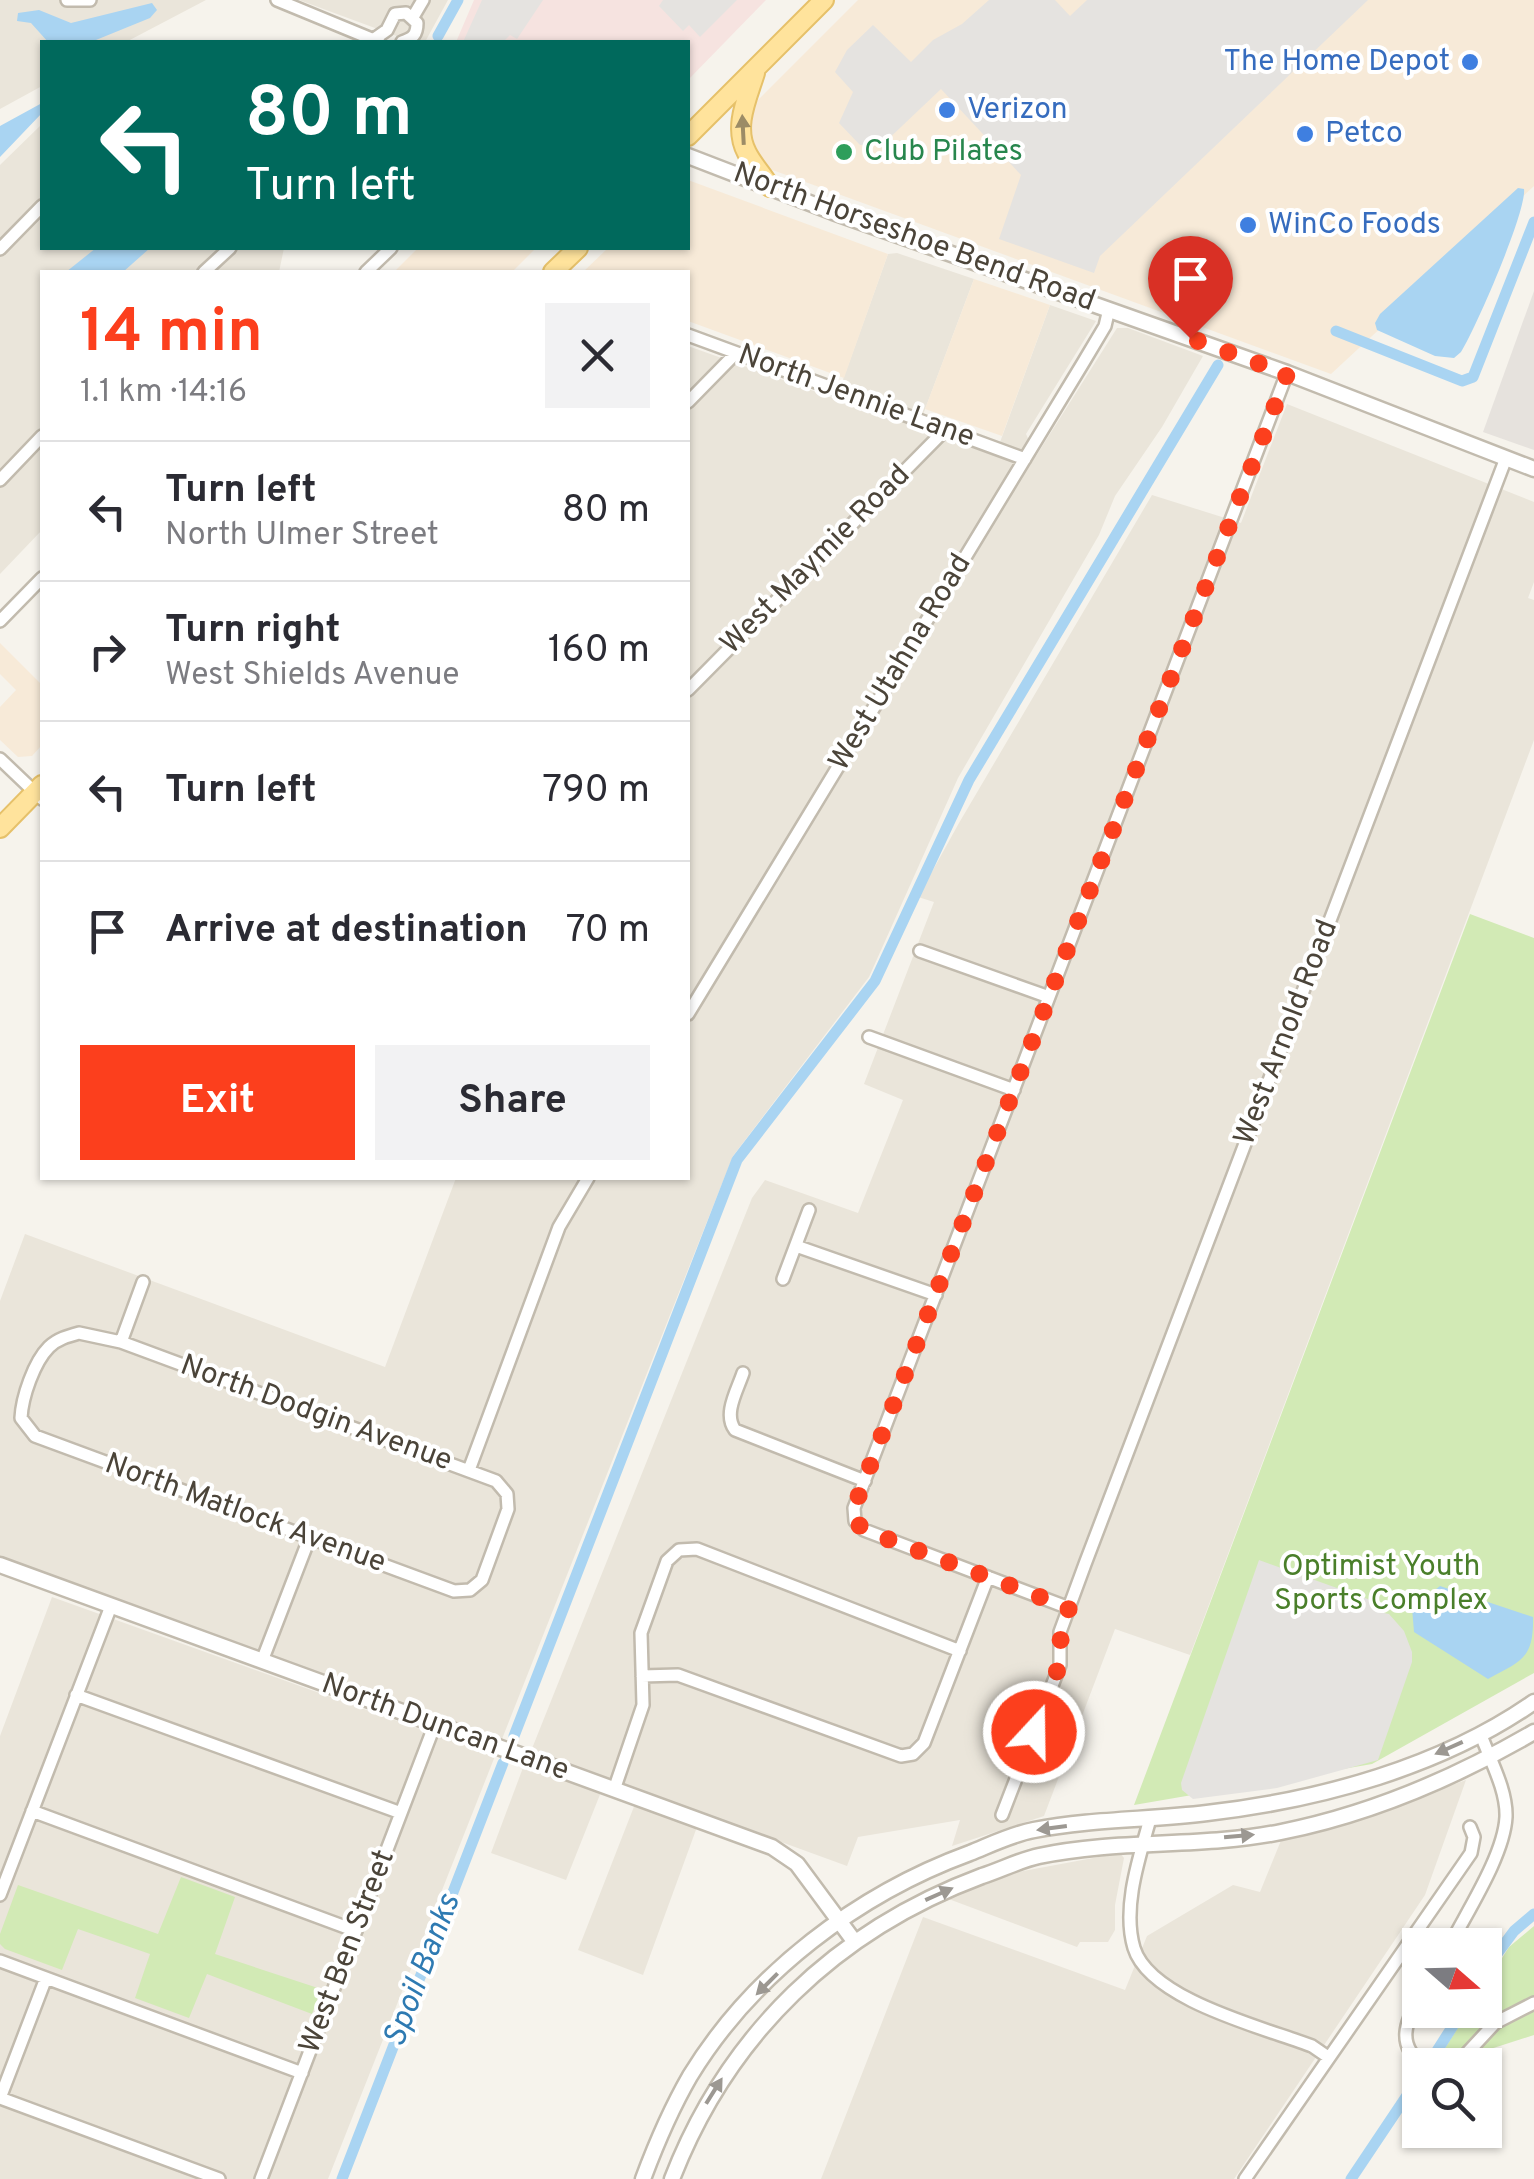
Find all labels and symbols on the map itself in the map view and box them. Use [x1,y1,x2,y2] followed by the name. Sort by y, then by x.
[1223,44,1450,81] place label: The Home Depot
[1459,51,1481,73] marker: The Home Depot
[967,92,1068,129] place label: Verizon
[936,99,958,121] marker: Verizon
[735,114,751,145] one-way arrow
[1325,116,1403,153] place label: Petco
[1294,123,1316,145] marker: Petco
[864,134,1023,171] place label: Club Pilates
[833,141,855,163] marker: Club Pilates
[728,155,1100,321] street label: North Horseshoe Bend Road
[1268,207,1441,244] place label: WinCo Foods
[1237,214,1259,236] marker: WinCo Foods
[1148,236,1233,339] pin
[733,337,979,457] street label: North Jennie Lane
[713,457,919,663] street label: West Maymie Road
[822,548,980,778] street label: West Utahna Road
[1227,915,1347,1151] street label: West Arnold Road
[175,1348,457,1480] street label: North Dodgin Avenue
[100,1446,390,1582] street label: North Matlock Avenue
[1274,1549,1488,1620] park label: Optimist Youth Sports Complex
[316,1666,574,1790] street label: North Duncan Lane
[982,1680,1086,1784] position arrow
[1434,1740,1464,1756] one-way arrow
[1036,1820,1068,1836] one-way arrow
[1224,1828,1256,1844] one-way arrow
[292,1845,404,2059] street label: West Ben Street
[924,1886,954,1902] one-way arrow
[376,1888,471,2053] water label: Spoil Banks
[1402,1928,1502,2028] north arrow
[755,1971,779,1995] one-way arrow
[705,2077,722,2105] one-way arrow

